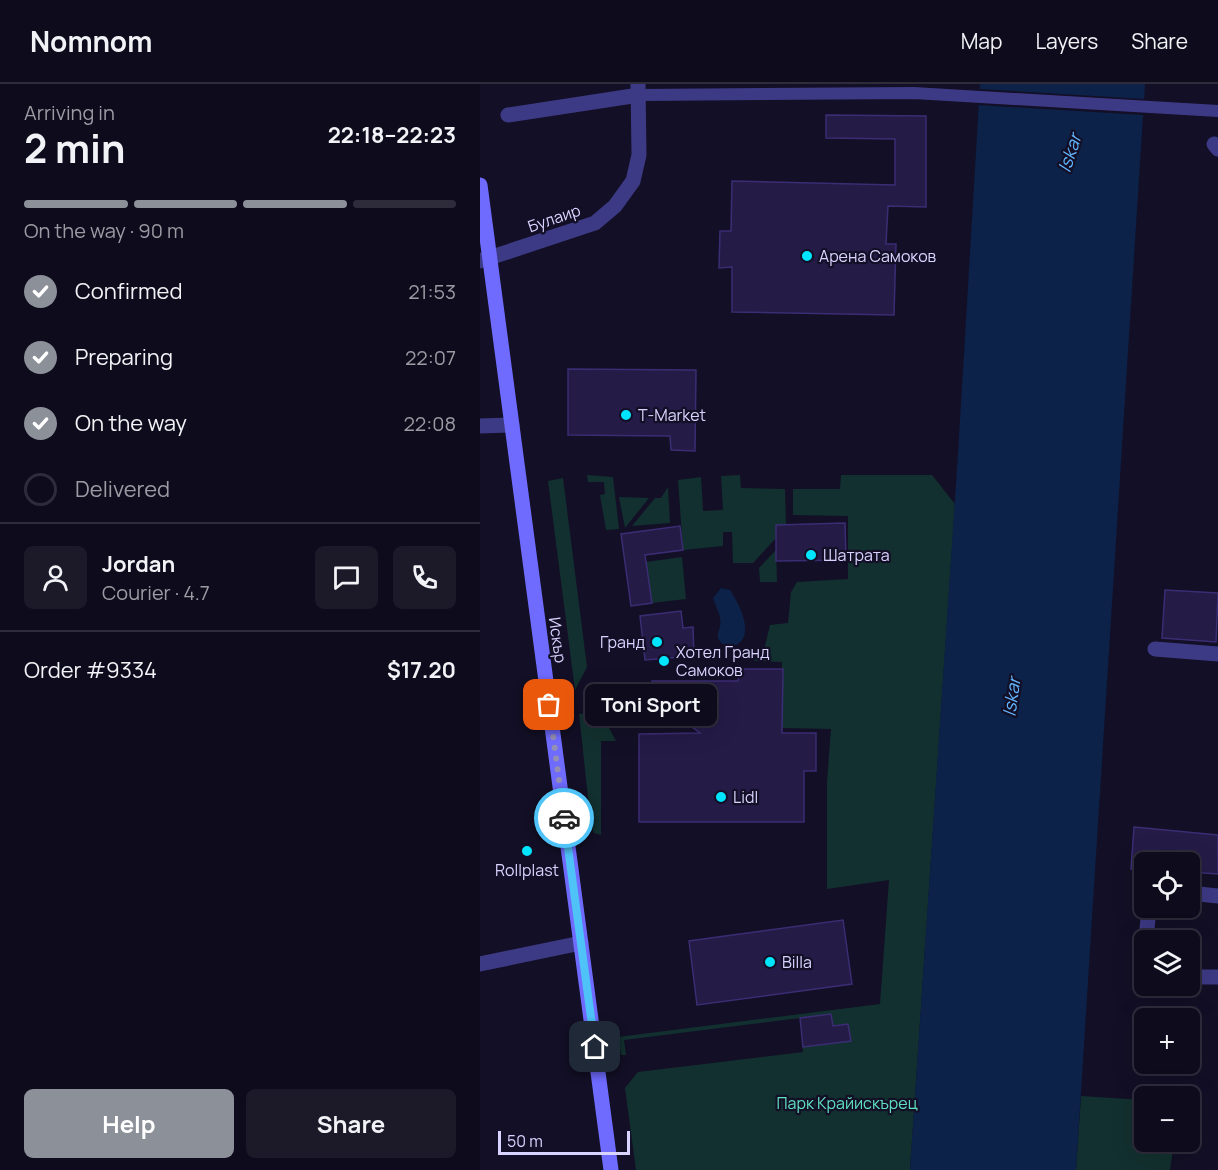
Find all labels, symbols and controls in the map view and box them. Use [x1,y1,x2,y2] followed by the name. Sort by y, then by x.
[30,22,152,60] text: Nomnom
[961,27,1002,55] text: Map
[1035,27,1098,55] text: Layers
[1131,27,1188,55] text: Share
[24,99,115,126] text: Arriving in
[328,120,456,150] text: 22:18–22:23
[24,121,125,175] text: 2 min
[1052,128,1087,175] water label: Iskar
[525,199,583,237] street label: Булаир
[24,217,184,244] text: On the way · 90 m
[819,245,937,267] place label: Арена Самоков
[800,249,814,263] marker: Арена Самоков
[24,275,57,308] icon: check
[75,276,183,306] text: Confirmed
[408,278,456,305] text: 21:53
[24,341,57,374] icon: check
[75,342,173,372] text: Preparing
[405,344,456,371] text: 22:07
[638,404,706,426] place label: T-Market
[24,407,57,440] icon: check
[75,408,187,438] text: On the way
[619,408,633,422] marker: T-Market
[403,410,456,437] text: 22:08
[75,474,170,504] text: Delivered
[823,544,890,566] place label: Шатрата
[24,546,87,609] button: person
[315,546,378,609] button: chat
[393,546,456,609] button: phone
[804,548,818,562] marker: Шатрата
[102,549,175,579] text: Jordan
[102,579,210,606] text: Courier · 4.7
[544,616,572,664] street label: Искър
[600,631,645,653] place label: Гранд
[650,635,664,649] marker: Гранд
[676,641,770,681] place label: Хотел Гранд Самоков
[657,654,671,668] marker: Хотел Гранд Самоков
[24,655,157,685] text: Order #9334
[387,655,456,685] text: $17.20
[996,673,1026,718] water label: Iskar
[523,679,574,730] pin
[585,684,717,726] callout: Toni Sport
[532,688,565,721] icon: bag
[601,691,701,718] text: Toni Sport
[733,786,758,808] place label: Lidl
[534,788,594,848] courier
[714,790,728,804] marker: Lidl
[548,802,581,835] icon: car
[520,844,534,858] marker: Rollplast
[1134,852,1200,1152] map controls
[1134,852,1200,918] button: locate
[495,859,559,881] place label: Rollplast
[1134,930,1200,996] button: layers
[782,951,812,973] place label: Billa
[763,955,777,969] marker: Billa
[1134,1008,1200,1074] button: +
[569,1021,620,1072] pin
[578,1030,611,1063] icon: home
[1134,1086,1200,1152] button: −
[24,1089,234,1158] button: Help
[246,1089,456,1158] button: Share
[776,1092,918,1114] park label: Парк Крайискърец
[498,1128,630,1156] scale bar
[507,1130,543,1152] text: 50 m

